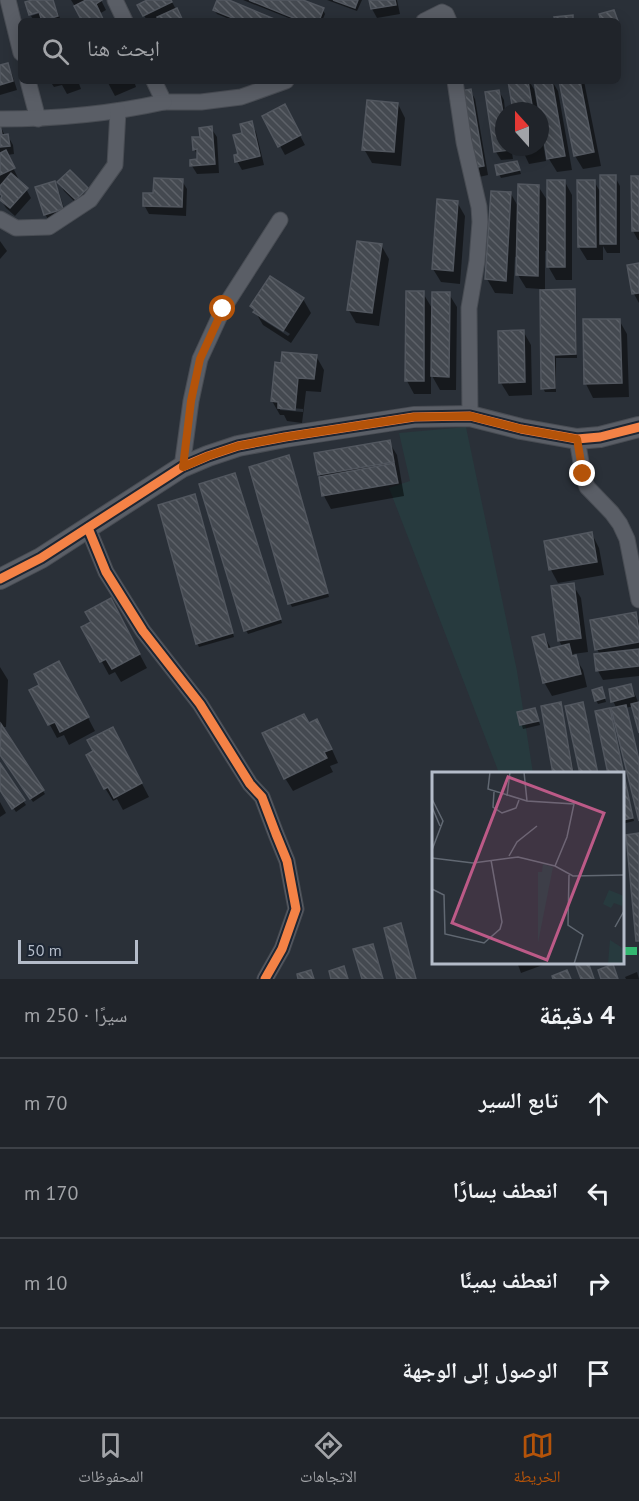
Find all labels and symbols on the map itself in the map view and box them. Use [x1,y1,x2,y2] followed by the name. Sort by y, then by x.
[495,102,549,156] north arrow
[209,295,235,321] route start
[569,460,595,486] route end
[432,772,624,964] inset map
[18,937,138,964] scale bar

